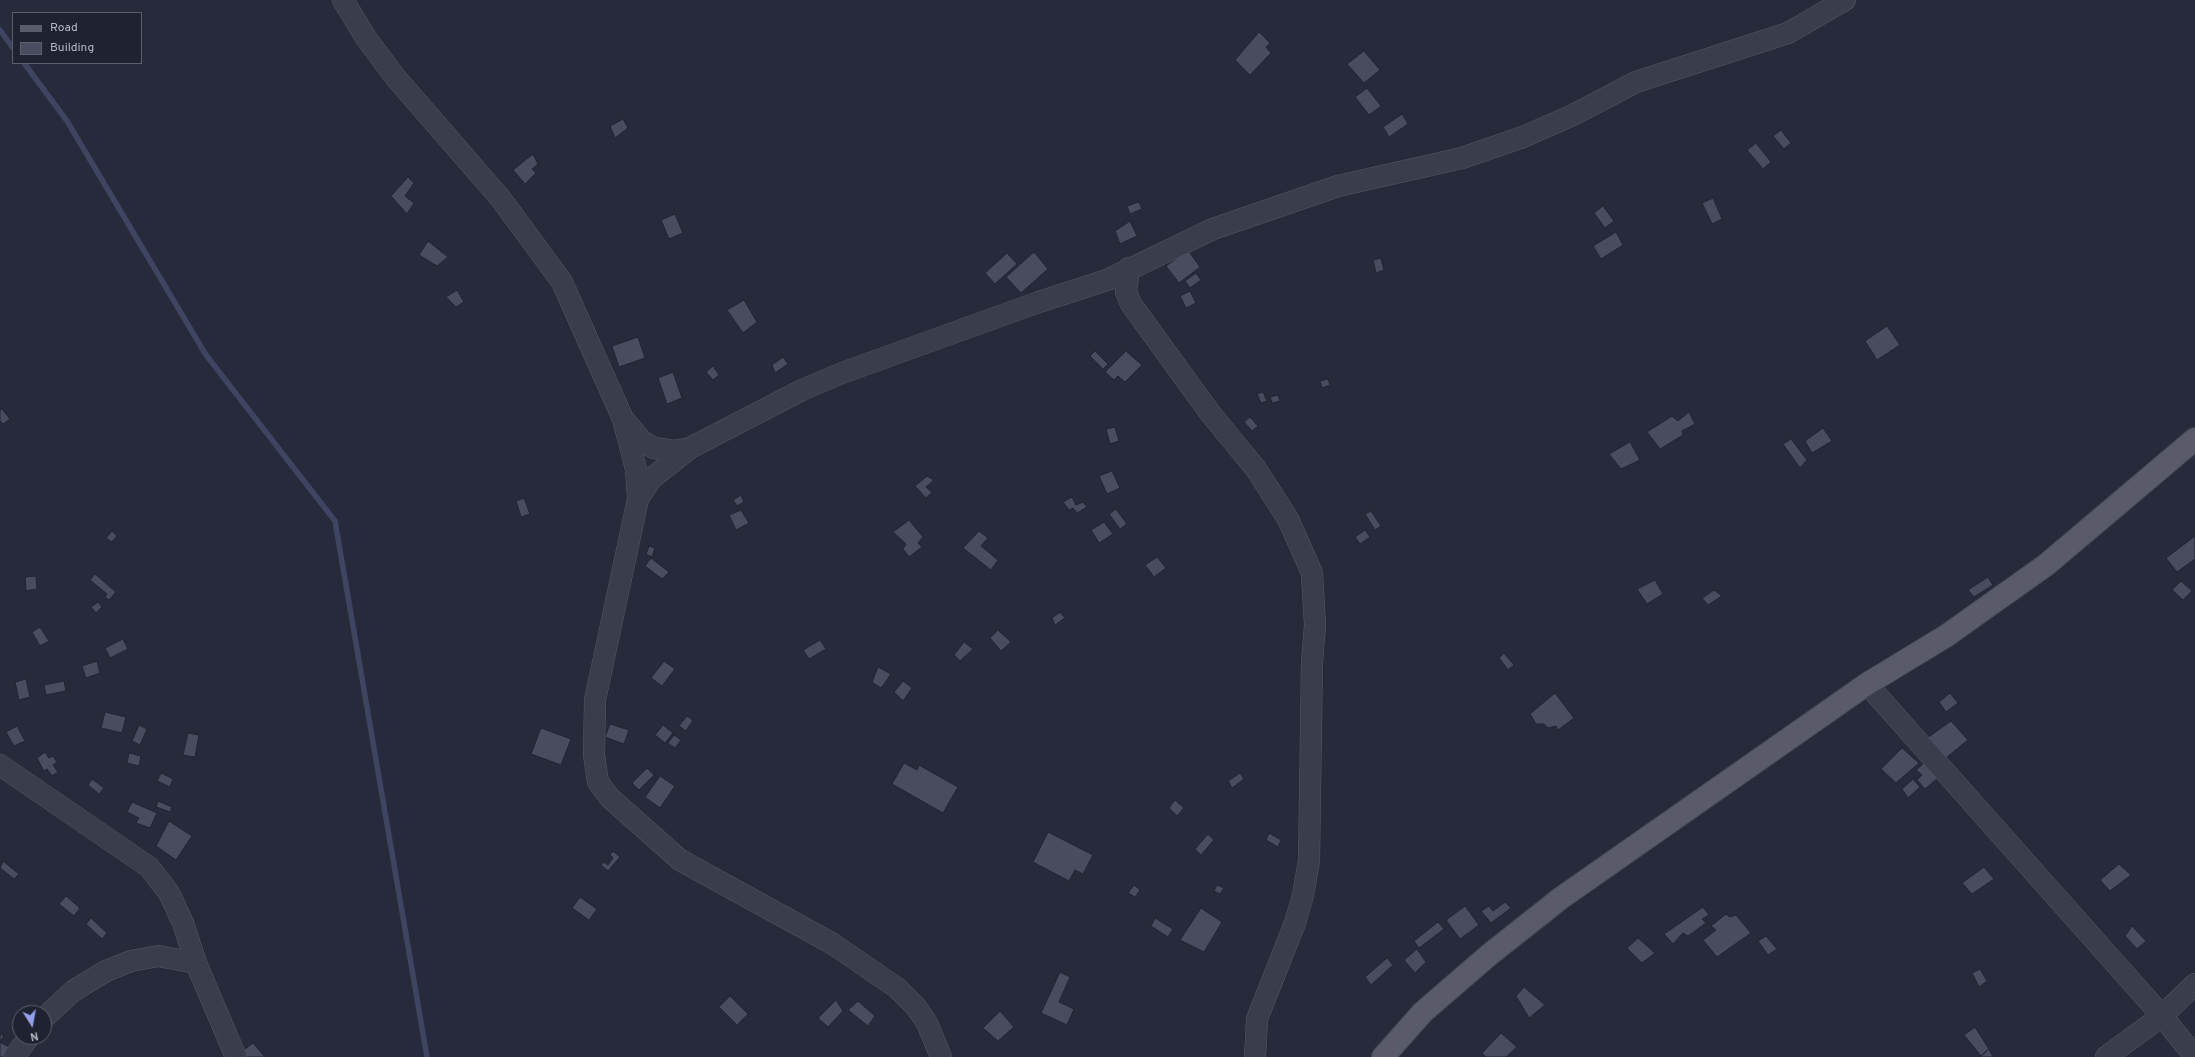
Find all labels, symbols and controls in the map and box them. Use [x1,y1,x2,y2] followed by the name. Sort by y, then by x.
[12,12,142,64] legend
[50,20,78,36] text: Road
[50,40,94,56] text: Building
[12,1005,52,1045] north arrow
[29,1028,39,1043] text: N

